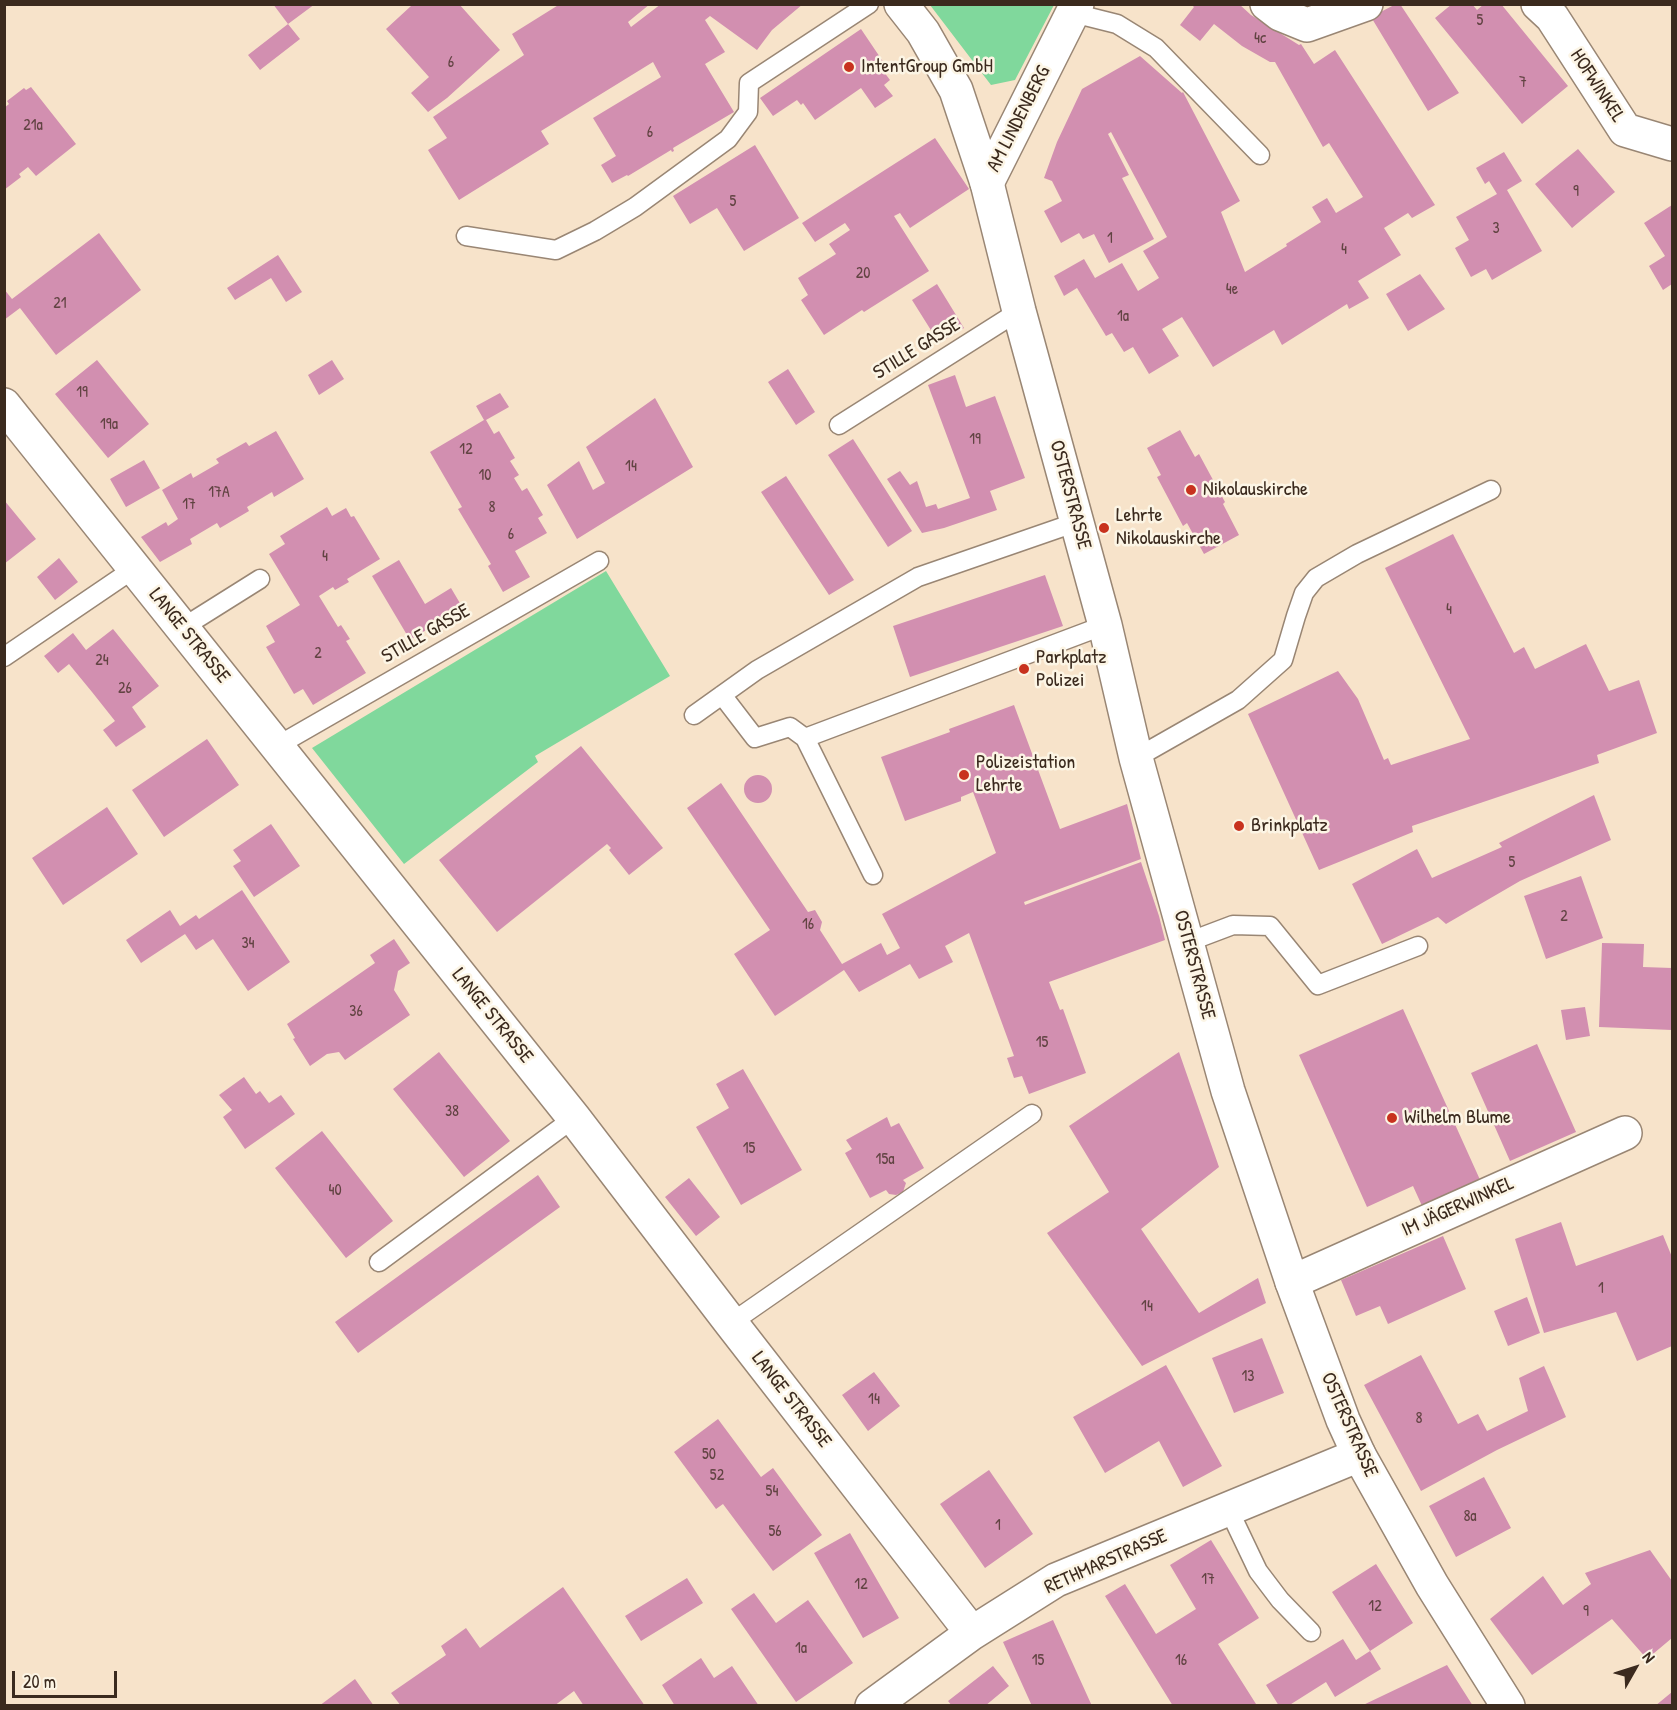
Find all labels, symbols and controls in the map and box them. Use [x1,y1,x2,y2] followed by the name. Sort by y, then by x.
[1477,11,1483,31] house number: 5
[1254,29,1266,49] house number: 4c
[1565,45,1629,127] street label: HOFWINKEL
[448,53,454,73] house number: 6
[861,55,993,79] place label: IntentGroup GmbH
[842,60,856,74] marker: IntentGroup GmbH
[982,62,1056,176] street label: AM LINDENBERG
[1519,73,1527,93] house number: 7
[23,116,43,136] house number: 21a
[647,123,653,143] house number: 6
[1573,182,1579,202] house number: 9
[730,192,736,212] house number: 5
[1492,219,1500,239] house number: 3
[1107,229,1113,249] house number: 1
[1341,240,1347,260] house number: 4
[856,264,870,284] house number: 20
[1226,280,1238,300] house number: 4e
[53,294,67,314] house number: 21
[1117,307,1129,327] house number: 1a
[869,313,965,385] street label: STILLE GASSE
[76,383,88,403] house number: 19
[100,415,118,435] house number: 19a
[969,430,981,450] house number: 19
[1044,438,1096,552] street label: OSTERSTRASSE
[459,440,473,460] house number: 12
[625,457,637,477] house number: 14
[479,466,491,486] house number: 10
[1203,478,1308,502] place label: Nikolauskirche
[208,483,230,503] house number: 17A
[1184,483,1198,497] marker: Nikolauskirche
[182,495,196,515] house number: 17
[489,498,495,518] house number: 8
[1116,504,1221,551] place label: Lehrte Nikolauskirche
[1097,521,1111,535] marker: Lehrte Nikolauskirche
[508,525,514,545] house number: 6
[322,547,328,567] house number: 4
[143,584,235,688] street label: LANGE STRASSE
[378,599,474,669] street label: STILLE GASSE
[1446,600,1452,620] house number: 4
[314,644,322,664] house number: 2
[1036,646,1107,693] place label: Parkplatz Polizei
[95,651,109,671] house number: 24
[1017,662,1031,676] marker: Parkplatz Polizei
[118,679,132,699] house number: 26
[976,751,1075,798] place label: Polizeistation Lehrte
[957,768,971,782] marker: Polizeistation Lehrte
[1251,814,1328,838] place label: Brinkplatz
[1232,819,1246,833] marker: Brinkplatz
[1509,853,1515,873] house number: 5
[1560,907,1568,927] house number: 2
[1168,908,1220,1022] street label: OSTERSTRASSE
[802,915,814,935] house number: 16
[241,934,255,954] house number: 34
[446,964,538,1068] street label: LANGE STRASSE
[349,1002,363,1022] house number: 36
[1036,1033,1048,1053] house number: 15
[445,1102,459,1122] house number: 38
[1404,1106,1511,1130] place label: Wilhelm Blume
[1385,1111,1399,1125] marker: Wilhelm Blume
[743,1139,755,1159] house number: 15
[876,1150,894,1170] house number: 15a
[1398,1172,1518,1242] street label: IM JÄGERWINKEL
[328,1181,342,1201] house number: 40
[1598,1279,1604,1299] house number: 1
[1141,1297,1153,1317] house number: 14
[746,1347,836,1453] street label: LANGE STRASSE
[1242,1367,1254,1387] house number: 13
[1315,1369,1383,1481] street label: OSTERSTRASSE
[868,1390,880,1410] house number: 14
[1416,1409,1422,1429] house number: 8
[702,1445,716,1465] house number: 50
[710,1466,724,1486] house number: 52
[766,1482,778,1502] house number: 54
[1463,1507,1477,1527] house number: 8a
[995,1516,1001,1536] house number: 1
[768,1522,782,1542] house number: 56
[1041,1524,1171,1600] street label: RETHMARSTRASSE
[1201,1570,1215,1590] house number: 17
[854,1575,868,1595] house number: 12
[1368,1597,1382,1617] house number: 12
[1583,1602,1589,1622] house number: 9
[1605,1638,1665,1698] north arrow
[795,1639,807,1659] house number: 1a
[1638,1646,1660,1667] text: N
[1032,1651,1044,1671] house number: 15
[1175,1651,1187,1671] house number: 16
[15,1659,120,1697] scale bar
[23,1669,56,1694] text: 20 m

